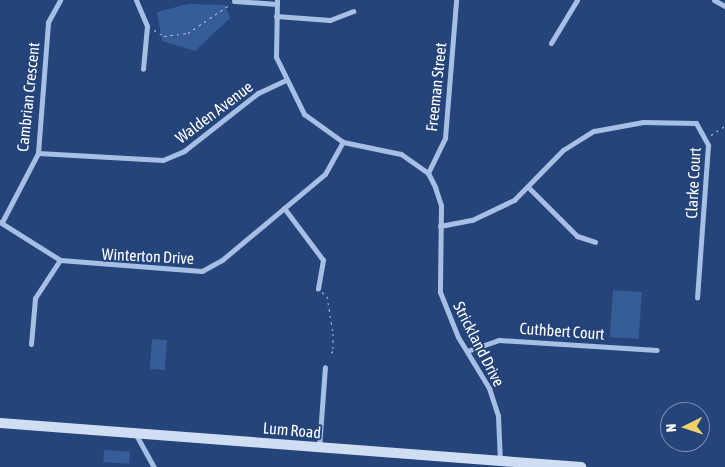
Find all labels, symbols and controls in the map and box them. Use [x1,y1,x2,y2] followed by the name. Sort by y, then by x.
[13,41,43,153] street label: Cambrian Crescent
[422,42,450,132] street label: Freeman Street
[172,77,256,147] street label: Walden Avenue
[682,147,704,219] street label: Clarke Court
[101,244,195,268] street label: Winterton Drive
[449,298,509,390] street label: Strickland Drive
[519,318,605,344] street label: Cuthbert Court
[660,402,710,452] north arrow
[262,418,322,442] street label: Lum Road
[663,423,679,433] text: N

